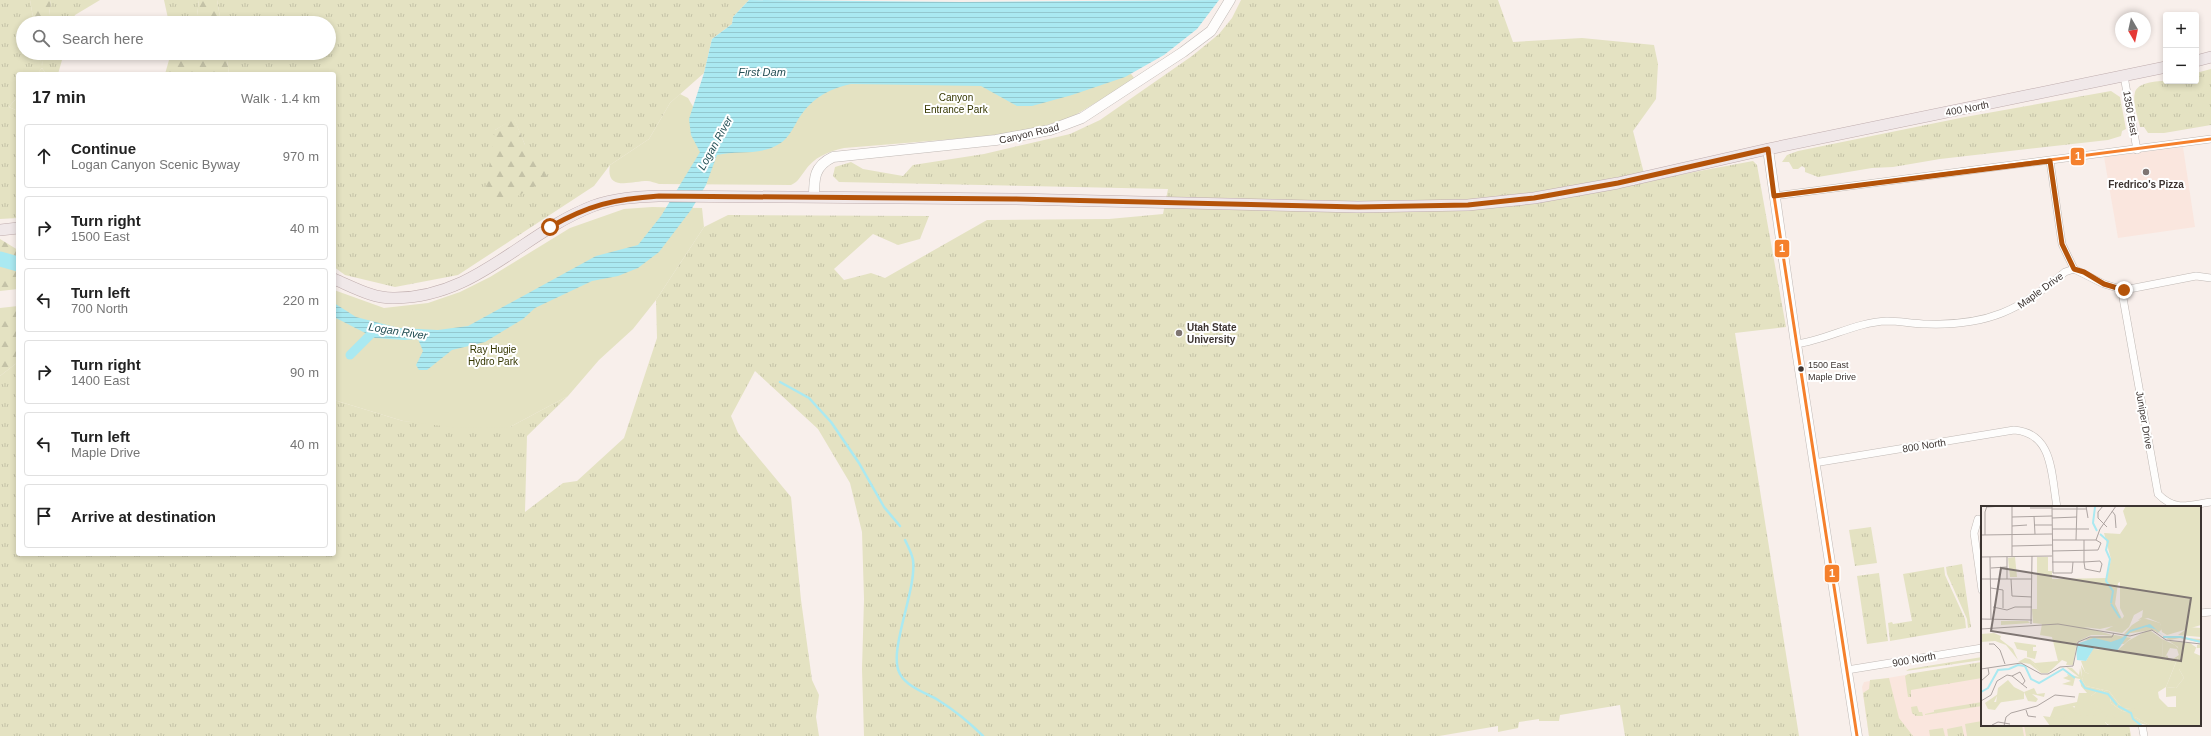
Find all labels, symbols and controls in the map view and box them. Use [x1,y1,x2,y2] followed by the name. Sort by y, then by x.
[2115,12,2151,48] north arrow
[2163,12,2199,84] map controls
[2163,12,2199,48] button: +
[16,16,336,60] search box
[30,27,52,49] icon: search
[62,30,144,47] text: Search here
[2163,48,2199,84] button: −
[738,66,786,78] water label: First Dam
[32,88,86,107] text: 17 min
[2121,90,2140,136] street label: 1350 East
[241,91,320,106] text: Walk · 1.4 km
[924,92,989,115] park label: Canyon Entrance Park
[1944,99,1990,118] street label: 400 North
[695,113,735,172] water label: Logan River
[998,121,1060,146] street label: Canyon Road
[71,140,136,157] text: Continue
[33,145,55,167] icon: ahead
[2070,147,2085,166] line badge: 1
[283,149,319,164] text: 970 m
[2075,150,2081,162] text: 1
[71,157,240,172] text: Logan Canyon Scenic Byway
[2141,167,2151,177] marker: Fredrico's Pizza
[2108,179,2184,190] place label: Fredrico's Pizza
[71,212,141,229] text: Turn right
[33,217,55,239] icon: right
[541,218,559,236] route start
[290,221,319,236] text: 40 m
[71,229,130,244] text: 1500 East
[1774,239,1790,258] line badge: 1
[1779,242,1785,254] text: 1
[2015,270,2065,311] street label: Maple Drive
[2115,281,2133,299] route end
[71,284,130,301] text: Turn left
[33,289,55,311] icon: left
[283,293,319,308] text: 220 m
[71,301,128,316] text: 700 North
[368,320,430,342] water label: Logan River
[1187,322,1237,345] place label: Utah State University
[1174,328,1184,338] marker: Utah State University
[468,344,519,367] park label: Ray Hugie Hydro Park
[71,356,141,373] text: Turn right
[1808,360,1856,382] place label: 1500 East Maple Drive
[33,361,55,383] icon: right
[1796,364,1806,374] marker: 1500 East Maple Drive
[290,365,319,380] text: 90 m
[71,373,130,388] text: 1400 East
[2134,390,2155,450] street label: Juniper Drive
[71,428,130,445] text: Turn left
[33,433,55,455] icon: left
[290,437,319,452] text: 40 m
[1902,437,1947,454] street label: 800 North
[71,445,140,460] text: Maple Drive
[33,505,55,527] icon: arrive
[1981,506,2201,726] inset map
[71,508,216,525] text: Arrive at destination
[1824,564,1840,583] line badge: 1
[1829,567,1835,579] text: 1
[1892,650,1937,669] street label: 900 North

